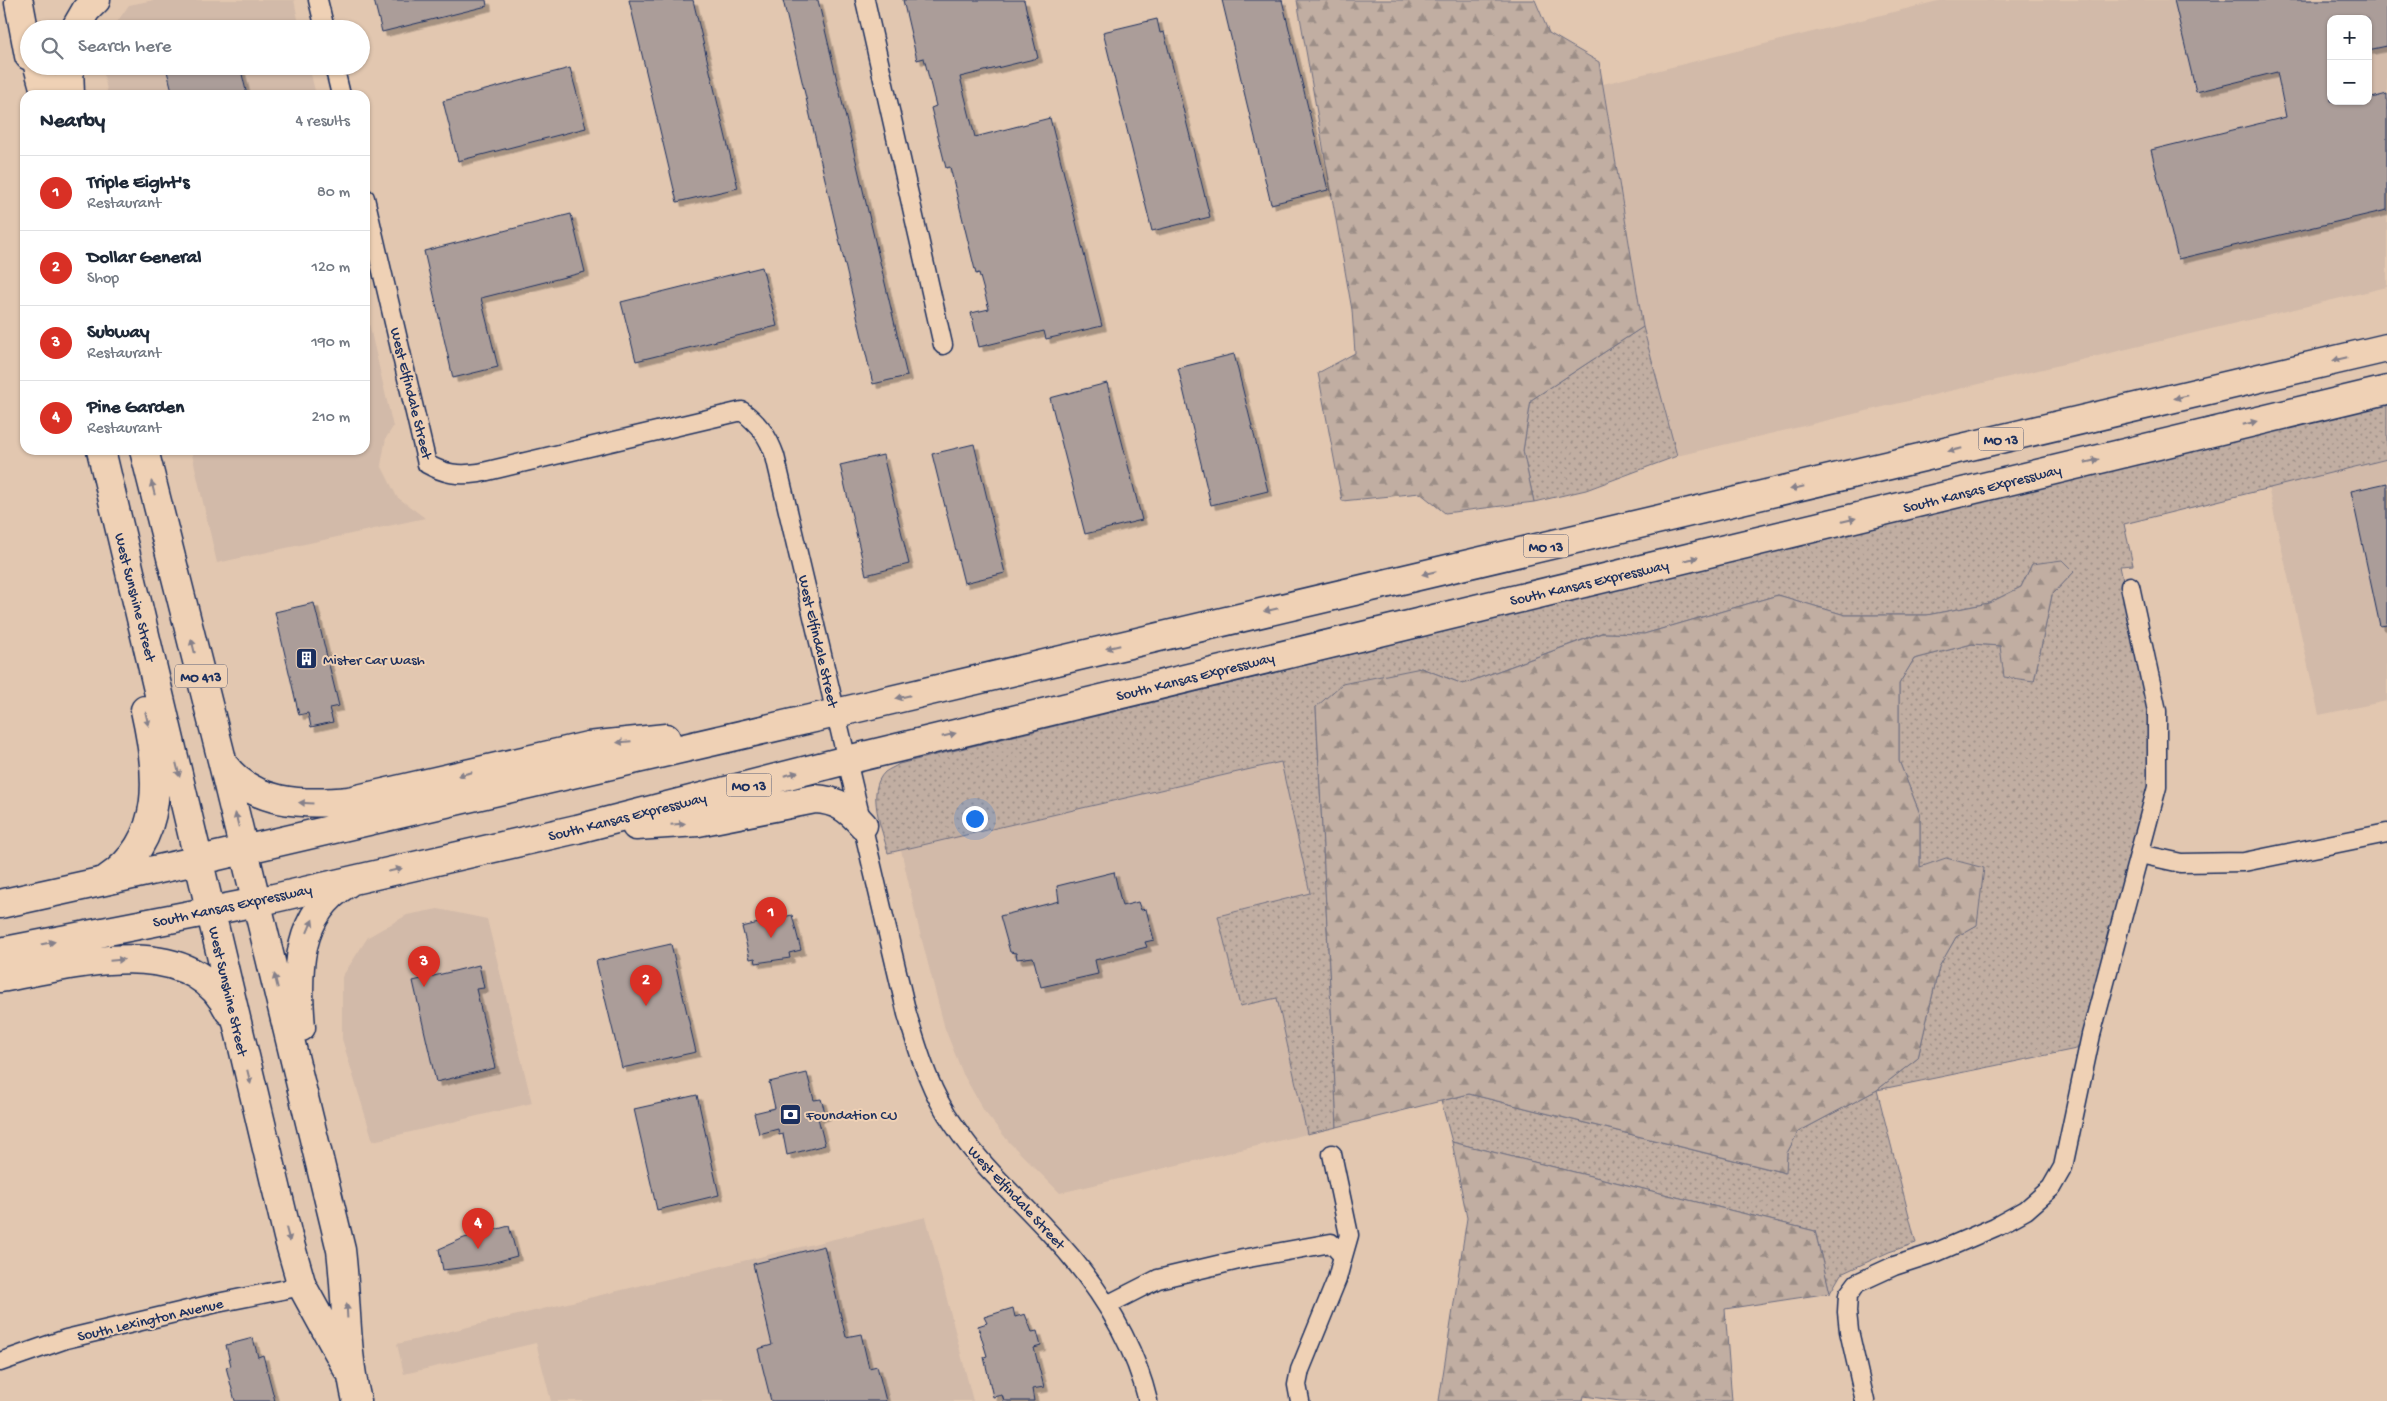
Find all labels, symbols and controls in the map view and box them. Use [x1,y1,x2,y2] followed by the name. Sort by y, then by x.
[2327,15,2372,105] map controls
[2327,15,2372,60] button: +
[20,20,370,75] search box
[38,34,66,62] icon: search
[78,36,172,59] text: Search here
[2327,60,2372,105] button: −
[40,110,105,135] text: Nearby
[295,113,350,132] text: 4 results
[87,172,190,195] text: Triple Eight's
[53,184,59,203] text: 1
[317,184,350,203] text: 80 m
[87,195,161,214] text: Restaurant
[87,247,201,270] text: Dollar General
[52,259,60,278] text: 2
[311,259,350,278] text: 120 m
[87,270,119,289] text: Shop
[87,322,149,345] text: Subway
[385,326,436,463] street label: West Elfindale Street
[52,334,60,353] text: 3
[311,334,350,353] text: 190 m
[87,345,161,364] text: Restaurant
[2332,355,2347,363] one-way arrow
[2174,393,2189,401] one-way arrow
[87,397,184,420] text: Pine Garden
[52,409,60,428] text: 4
[311,409,350,428] text: 210 m
[2243,419,2258,427] one-way arrow
[87,420,161,439] text: Restaurant
[1978,428,2024,450] road number: MO 13
[1948,446,1963,454] one-way arrow
[2085,457,2100,465] one-way arrow
[1902,461,2064,518] street label: South Kansas Expressway
[149,481,157,496] one-way arrow
[1790,484,1805,492] one-way arrow
[1842,516,1857,524] one-way arrow
[109,531,159,666] street label: West Sunshine Street
[1524,534,1568,558] road number: MO 13
[1684,554,1699,562] one-way arrow
[1508,557,1671,611] street label: South Kansas Expressway
[1421,569,1436,577] one-way arrow
[793,574,841,711] street label: West Elfindale Street
[1263,606,1278,614] one-way arrow
[189,638,197,653] one-way arrow
[1105,643,1120,651] one-way arrow
[295,647,319,671] building icon: Mister Car Wash
[1115,649,1277,706] street label: South Kansas Expressway
[323,652,425,670] place label: Mister Car Wash
[175,664,227,688] road number: MO 413
[896,693,911,701] one-way arrow
[143,712,151,727] one-way arrow
[942,731,957,739] one-way arrow
[616,738,632,746] one-way arrow
[174,762,182,777] one-way arrow
[458,770,473,778] one-way arrow
[784,770,799,778] one-way arrow
[726,774,772,796] road number: MO 13
[547,789,709,846] street label: South Kansas Expressway
[298,798,314,806] one-way arrow
[962,806,988,832] your location
[233,813,241,828] one-way arrow
[670,820,686,828] one-way arrow
[388,866,403,874] one-way arrow
[151,881,314,933] street label: South Kansas Expressway
[755,897,787,938] pin: 1
[306,919,314,933] one-way arrow
[203,925,251,1060] street label: West Sunshine Street
[40,938,56,946] one-way arrow
[408,946,440,987] pin: 3
[110,956,126,964] one-way arrow
[630,965,662,1006] pin: 2
[272,974,280,989] one-way arrow
[245,1070,253,1085] one-way arrow
[778,1102,802,1126] bank icon: Foundation CU
[805,1107,898,1125] place label: Foundation CU
[963,1143,1069,1255] street label: West Elfindale Street
[462,1208,494,1249] pin: 4
[284,1228,292,1243] one-way arrow
[76,1295,225,1347] street label: South Lexington Avenue
[343,1302,351,1318] one-way arrow

